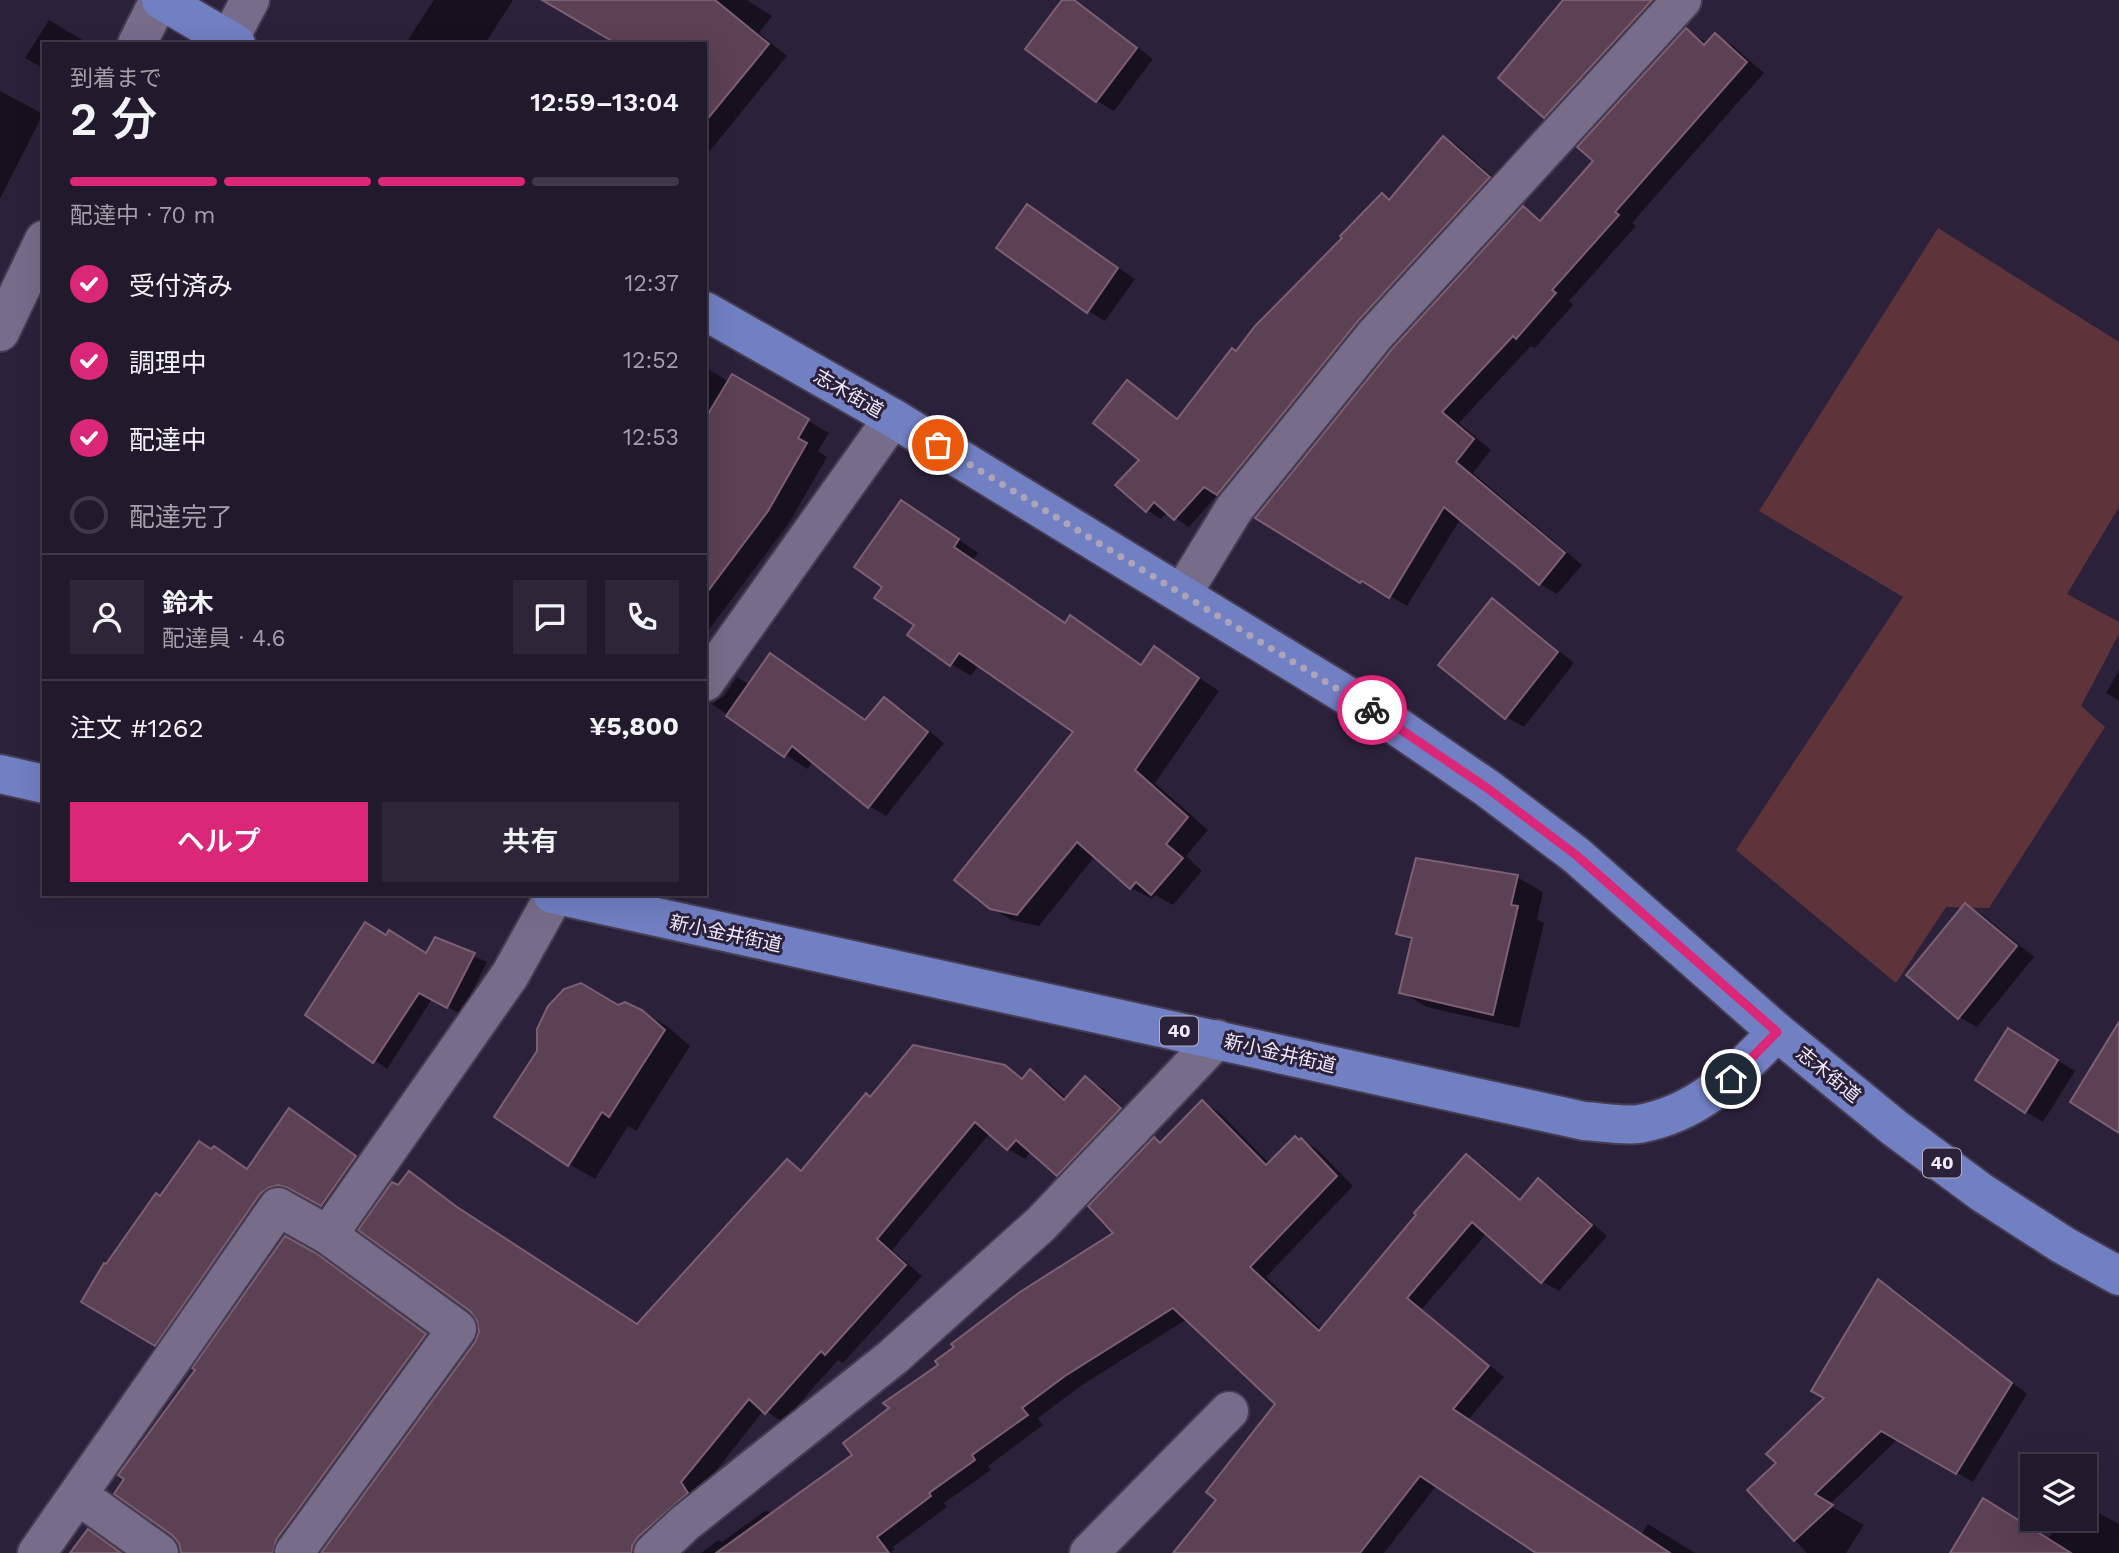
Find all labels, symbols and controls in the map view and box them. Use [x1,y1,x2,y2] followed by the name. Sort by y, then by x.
[70,65,162,92] text: 到着まで
[530,87,679,117] text: 12:59–13:04
[70,92,157,146] text: 2 分
[70,202,215,229] text: 配達中 · 70 m
[70,265,108,303] icon: check
[624,270,679,297] text: 12:37
[129,271,233,301] text: 受付済み
[70,342,108,380] icon: check
[623,347,679,374] text: 12:52
[129,348,207,378] text: 調理中
[810,364,887,422] street label: 志木街道
[908,415,968,475] pin
[70,419,108,457] icon: check
[623,424,679,451] text: 12:53
[129,425,207,455] text: 配達中
[919,426,957,464] icon: bag
[129,502,233,532] text: 配達完了
[70,580,144,654] button: person
[513,580,587,654] button: chat
[605,580,679,654] button: phone
[162,588,214,618] text: 鈴木
[162,625,285,652] text: 配達員 · 4.6
[1337,675,1407,745] courier
[1353,691,1391,729] icon: bike
[589,711,679,741] text: ¥5,800
[70,713,204,743] text: 注文 #1262
[70,802,368,882] button: ヘルプ
[382,802,679,882] button: 共有
[668,910,784,957] street label: 新小金井街道
[1160,1016,1198,1046] road number: 40
[1222,1029,1338,1078] street label: 新小金井街道
[1792,1042,1865,1107] street label: 志木街道
[1701,1049,1761,1109] pin
[1712,1060,1750,1098] icon: home
[1923,1148,1961,1178] road number: 40
[2020,1454,2097,1531] map controls
[2020,1454,2097,1531] button: layers

